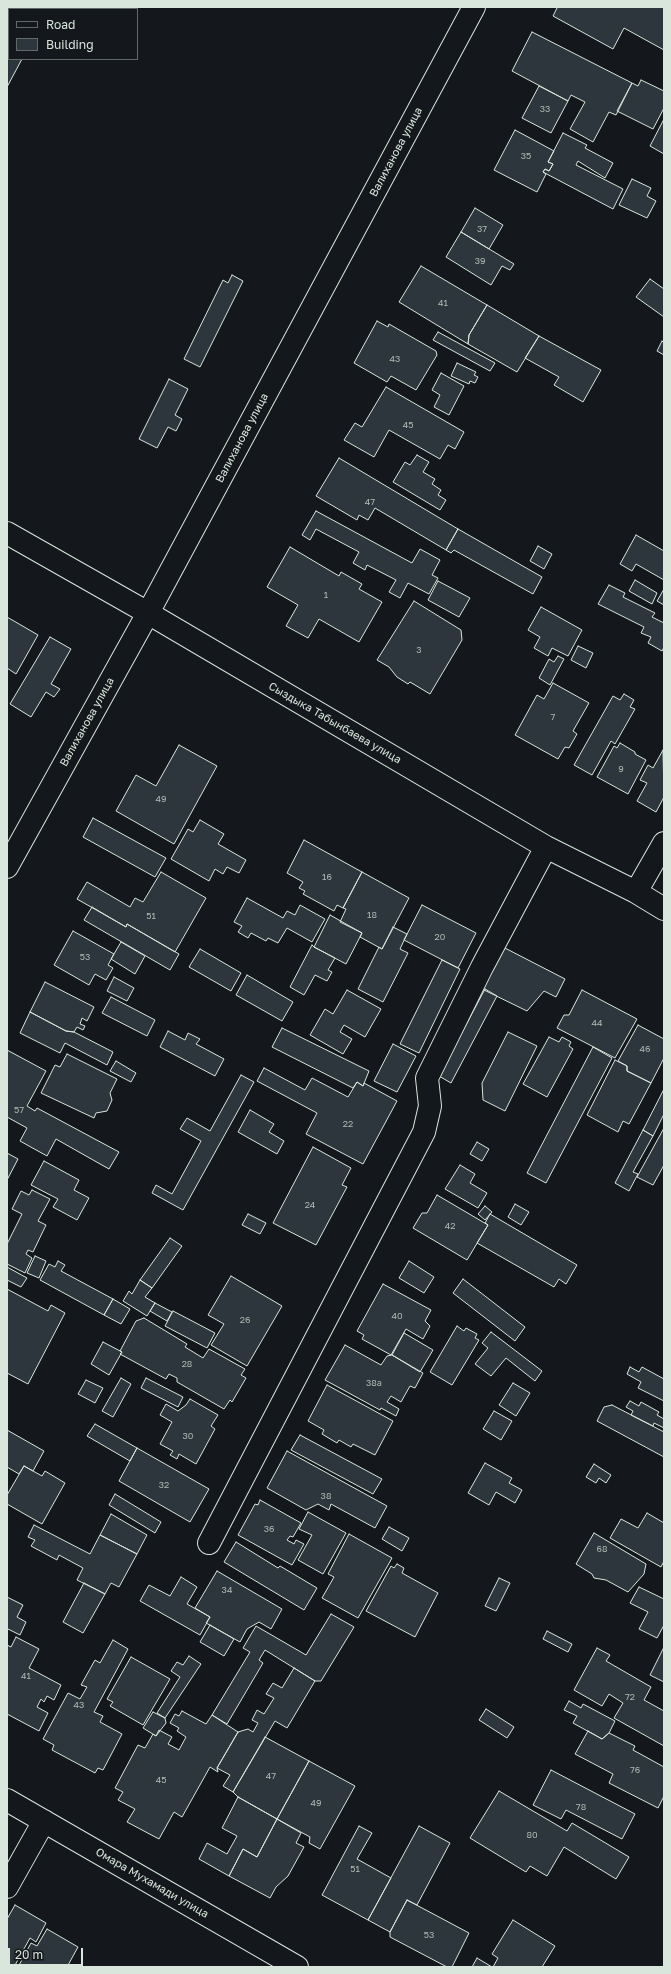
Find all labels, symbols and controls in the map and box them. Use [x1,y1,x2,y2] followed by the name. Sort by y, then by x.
[8,8,138,60] legend
[46,17,75,32] text: Road
[46,37,94,52] text: Building
[540,104,550,114] house number: 33
[367,105,425,199] street label: Валиханова улица
[521,151,531,161] house number: 35
[477,224,487,234] house number: 37
[475,256,485,266] house number: 39
[438,298,448,308] house number: 41
[390,354,400,364] house number: 43
[213,391,271,485] street label: Валиханова улица
[403,420,413,430] house number: 45
[365,497,375,507] house number: 47
[324,590,328,600] house number: 1
[416,645,422,655] house number: 3
[57,675,117,769] street label: Валиханова улица
[266,680,404,766] street label: Сыздыка Табынбаева улица
[551,712,555,722] house number: 7
[618,764,624,774] house number: 9
[156,794,166,804] house number: 49
[322,872,332,882] house number: 16
[367,910,377,920] house number: 18
[146,911,156,921] house number: 51
[435,932,445,942] house number: 20
[80,952,90,962] house number: 53
[592,1018,602,1028] house number: 44
[640,1044,650,1054] house number: 46
[14,1105,24,1115] house number: 57
[343,1119,353,1129] house number: 22
[305,1200,315,1210] house number: 24
[445,1221,455,1231] house number: 42
[391,1311,403,1321] house number: 40
[240,1315,250,1325] house number: 26
[182,1359,192,1369] house number: 28
[366,1378,382,1388] house number: 38а
[183,1431,193,1441] house number: 30
[159,1480,169,1490] house number: 32
[321,1491,331,1501] house number: 38
[264,1524,274,1534] house number: 36
[597,1544,607,1554] house number: 68
[222,1585,232,1595] house number: 34
[21,1671,31,1681] house number: 41
[625,1692,635,1702] house number: 72
[74,1700,84,1710] house number: 43
[630,1765,640,1775] house number: 76
[266,1771,276,1781] house number: 47
[156,1775,166,1785] house number: 45
[311,1798,321,1808] house number: 49
[576,1802,586,1812] house number: 78
[526,1830,538,1840] house number: 80
[93,1845,211,1921] street label: Омара Мухамади улица
[350,1864,360,1874] house number: 51
[424,1930,434,1940] house number: 53
[10,1940,85,1966] scale bar
[15,1947,43,1962] text: 20 m

